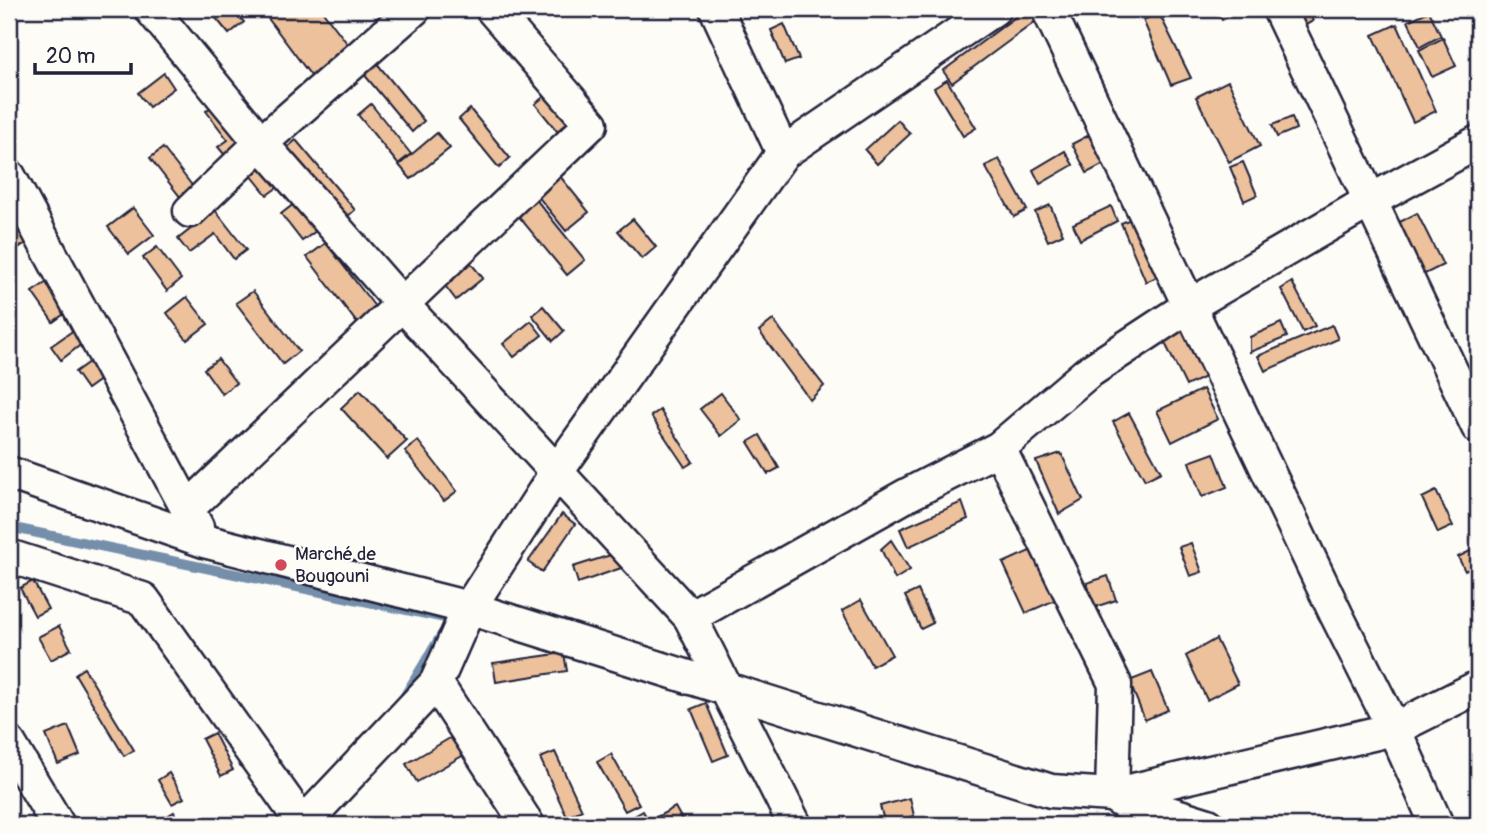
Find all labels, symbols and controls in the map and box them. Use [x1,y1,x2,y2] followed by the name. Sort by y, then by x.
[35,32,131,76] scale bar
[46,43,95,70] text: 20 m
[295,542,377,588] place label: Marché de Bougouni
[273,557,289,573] marker: Marché de Bougouni

